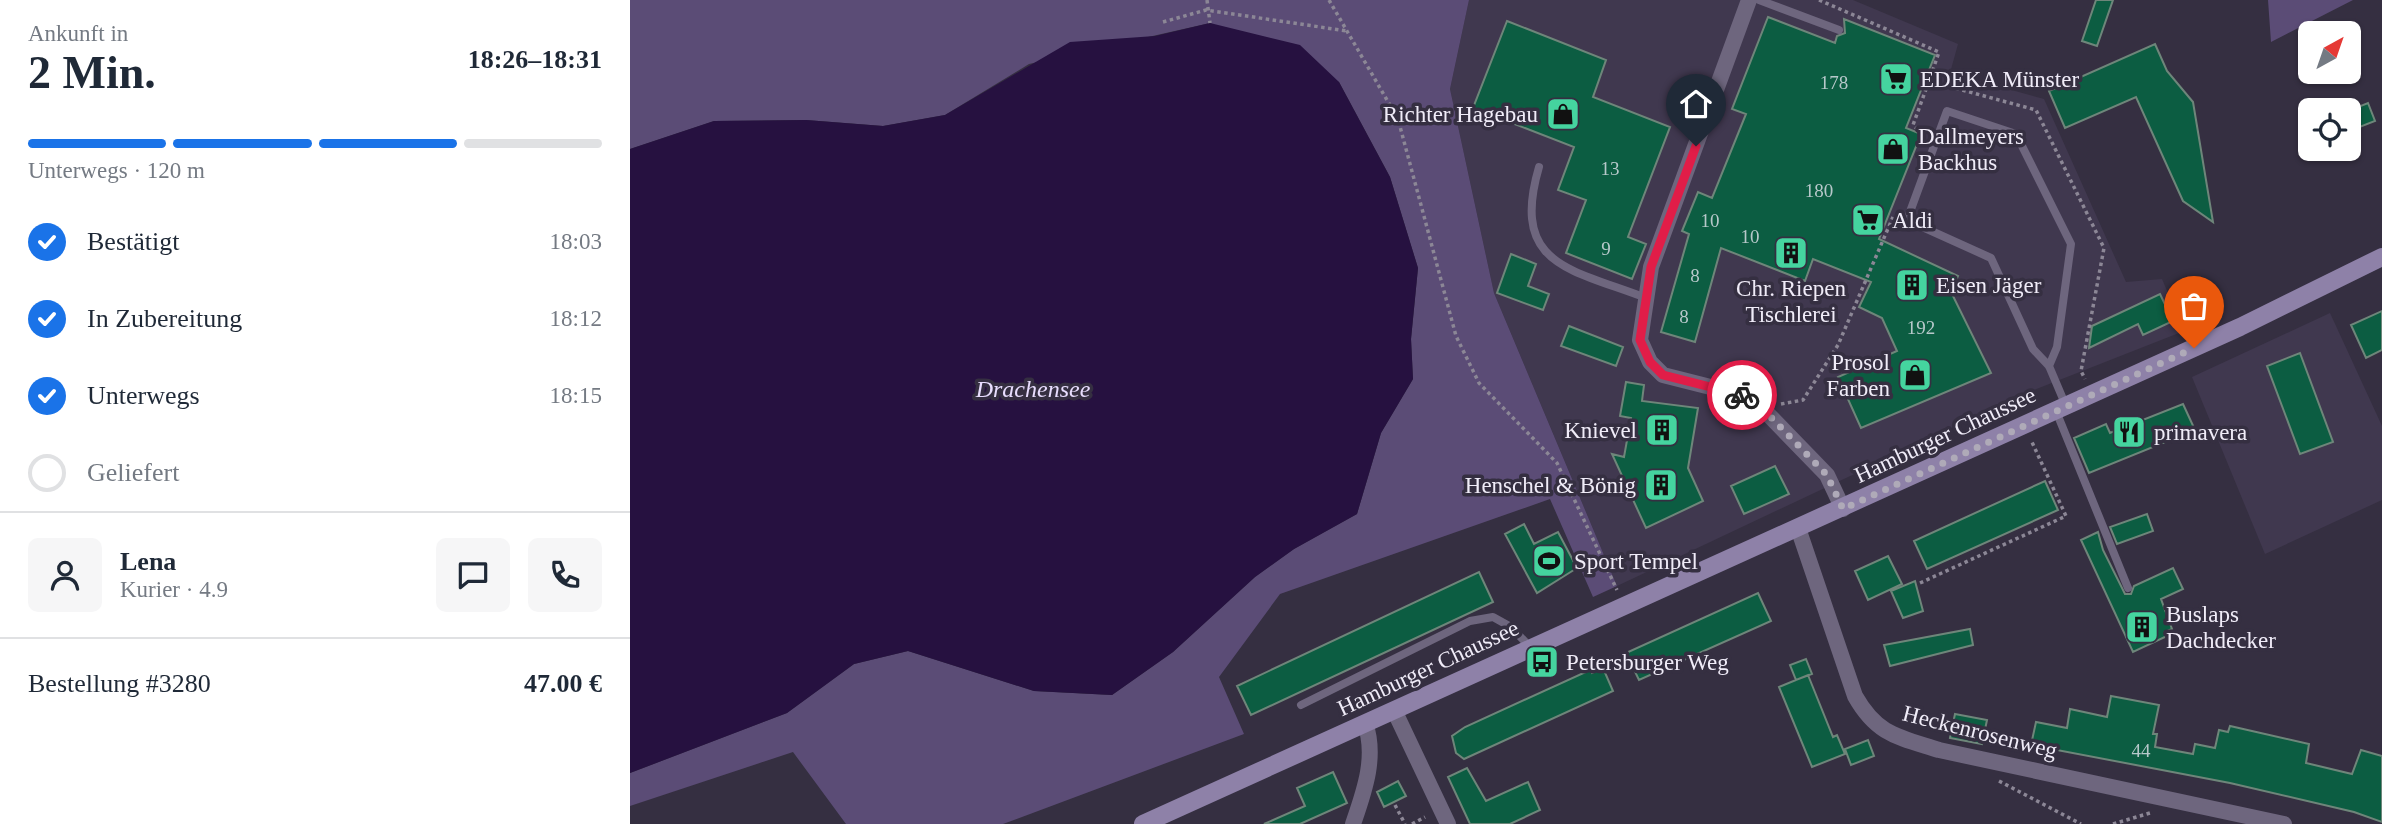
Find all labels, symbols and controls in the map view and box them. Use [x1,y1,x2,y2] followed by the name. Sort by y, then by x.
[28,21,128,46] text: Ankunft in
[2298,21,2361,84] north arrow
[2298,21,2361,161] map controls
[468,45,602,74] text: 18:26–18:31
[28,47,156,98] text: 2 Min.
[1877,60,1915,98] supermarket icon: EDEKA Münster
[1920,67,2079,92] place label: EDEKA Münster
[1820,72,1848,93] house number: 178
[1666,74,1726,146] pin
[1677,85,1715,123] icon: home
[1544,95,1582,133] shop icon: Richter Hagebau
[2298,98,2361,161] button: locate
[1383,102,1538,127] place label: Richter Hagebau
[1918,124,2024,175] place label: Dallmeyers Backhus
[1874,130,1912,168] shop icon: Dallmeyers Backhus
[28,158,205,183] text: Unterwegs · 120 m
[1601,158,1620,179] house number: 13
[1805,180,1833,201] house number: 180
[1849,201,1887,239] supermarket icon: Aldi
[1892,208,1933,233] place label: Aldi
[1701,210,1720,231] house number: 10
[28,223,66,261] icon: check
[1741,226,1760,247] house number: 10
[87,227,179,256] text: Bestätigt
[550,229,602,254] text: 18:03
[1772,234,1810,272] building icon: Chr. Riepen Tischlerei
[1601,238,1611,259] house number: 9
[1690,265,1700,286] house number: 8
[1893,266,1931,304] building icon: Eisen Jäger
[1936,273,2042,298] place label: Eisen Jäger
[1736,276,1846,327] place label: Chr. Riepen Tischlerei
[2164,276,2224,348] pin
[2175,287,2213,325] icon: bag
[28,300,66,338] icon: check
[87,304,242,333] text: In Zubereitung
[550,306,602,331] text: 18:12
[1679,306,1689,327] house number: 8
[1907,317,1935,338] house number: 192
[1826,350,1890,401] place label: Prosol Farben
[1896,356,1934,394] shop icon: Prosol Farben
[1707,360,1777,430] courier
[975,376,1091,402] water label: Drachensee
[1723,376,1761,414] icon: bike
[28,377,66,415] icon: check
[87,381,200,410] text: Unterwegs
[1850,382,2040,488] street label: Hamburger Chaussee
[550,383,602,408] text: 18:15
[1643,411,1681,449] building icon: Knievel
[2110,413,2148,451] restaurant icon: primavera
[1564,418,1637,443] place label: Knievel
[2154,420,2247,445] place label: primavera
[87,458,179,487] text: Geliefert
[1642,466,1680,504] building icon: Henschel & Bönig
[1465,473,1636,498] place label: Henschel & Bönig
[28,538,102,612] button: person
[436,538,510,612] button: chat
[528,538,602,612] button: phone
[1530,542,1568,580] sports icon: Sport Tempel
[120,547,176,576] text: Lena
[1574,549,1698,574] place label: Sport Tempel
[120,577,228,602] text: Kurier · 4.9
[2166,602,2276,653] place label: Buslaps Dachdecker
[2123,608,2161,646] building icon: Buslaps Dachdecker
[1333,615,1523,721] street label: Hamburger Chaussee
[1523,643,1561,681] bus stop icon: Petersburger Weg
[1566,650,1729,675] place label: Petersburger Weg
[28,669,211,698] text: Bestellung #3280
[524,669,602,698] text: 47.00 €
[1900,701,2060,763] street label: Heckenrosenweg
[2132,740,2151,761] house number: 44

